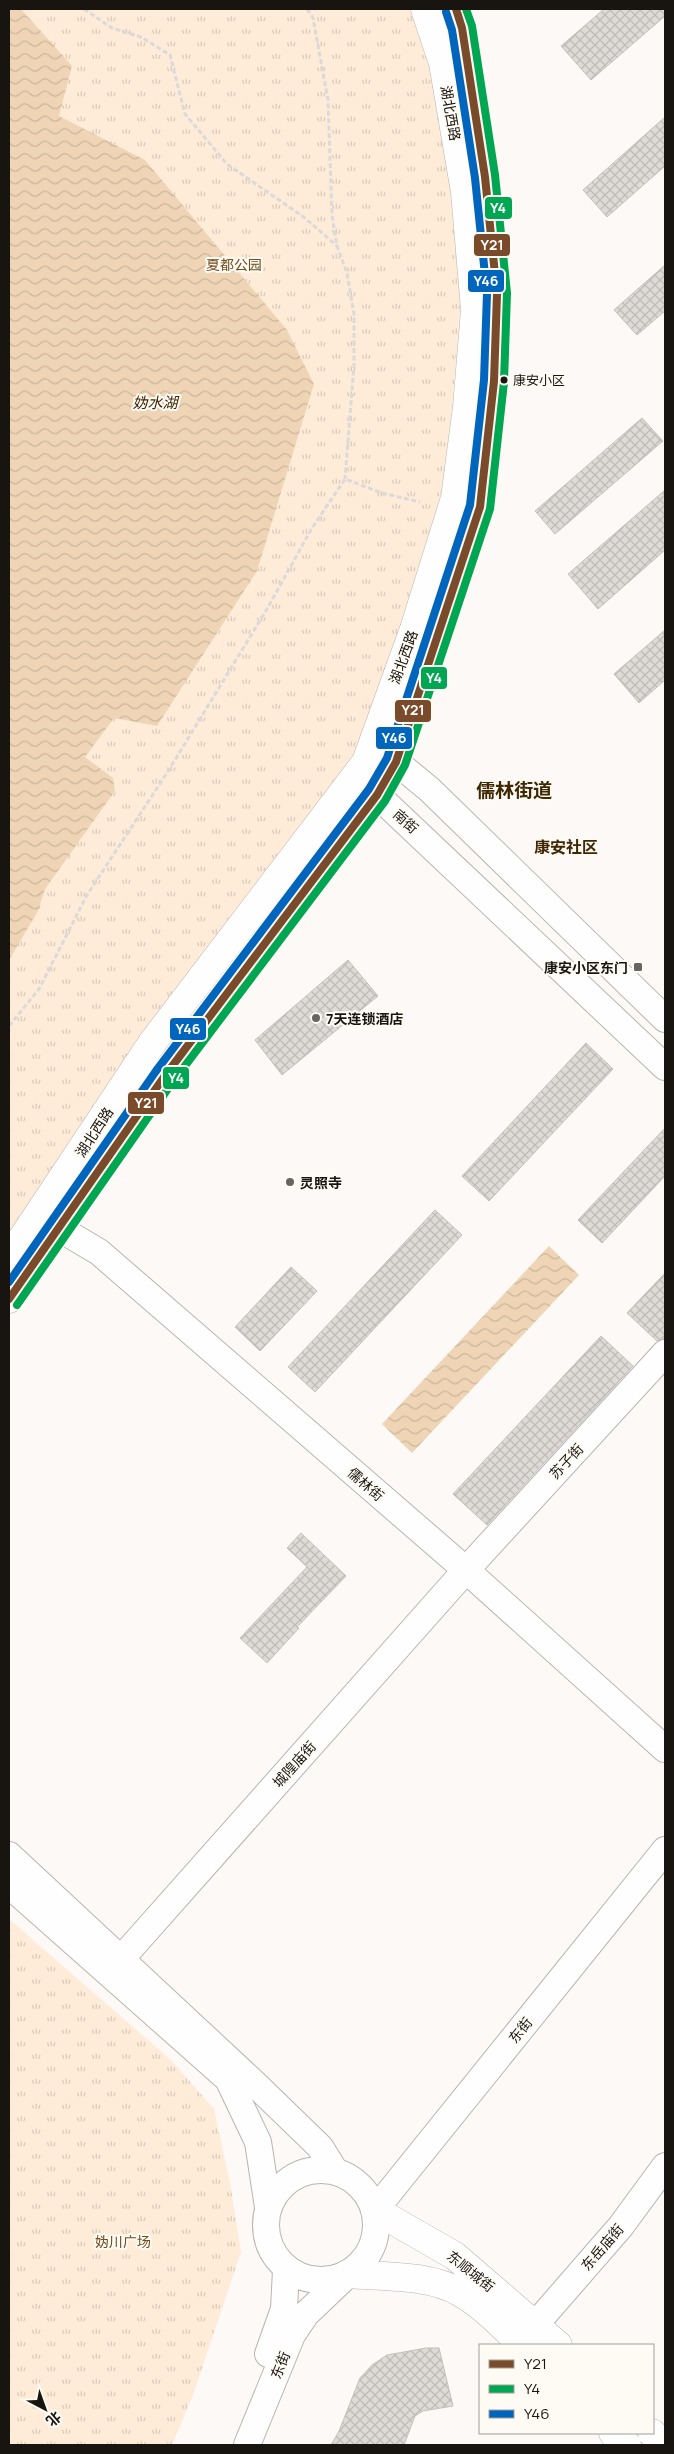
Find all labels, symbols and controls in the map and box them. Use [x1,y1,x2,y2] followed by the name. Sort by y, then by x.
[437,84,465,142] street label: 湖北西路
[484,196,513,220] line badge: Y4
[490,198,506,217] text: Y4
[473,233,511,257] line badge: Y21
[480,235,504,254] text: Y21
[206,255,262,274] park label: 夏都公园
[467,269,505,293] line badge: Y46
[474,271,498,290] text: Y46
[513,371,565,389] place label: 康安小区
[499,375,509,385] marker: 康安小区
[132,392,179,413] water label: 妫水湖
[384,627,422,687] street label: 湖北西路
[420,666,448,690] line badge: Y4
[426,668,442,687] text: Y4
[394,699,432,723] line badge: Y21
[401,700,425,719] text: Y21
[375,726,413,750] line badge: Y46
[382,728,406,747] text: Y46
[476,777,552,803] district label: 儒林街道
[389,805,423,837] street label: 南街
[534,836,598,858] district label: 康安社区
[544,958,628,977] place label: 康安小区东门
[632,961,644,973] marker: 康安小区东门
[326,1009,403,1028] place label: 7天连锁酒店
[310,1012,322,1024] marker: 7天连锁酒店
[169,1017,207,1041] line badge: Y46
[176,1019,200,1038] text: Y46
[162,1066,190,1090] line badge: Y4
[168,1068,184,1087] text: Y4
[127,1091,165,1115] line badge: Y21
[134,1093,158,1112] text: Y21
[71,1103,117,1161] street label: 湖北西路
[300,1173,342,1192] place label: 灵照寺
[284,1176,296,1188] marker: 灵照寺
[545,1439,587,1483] street label: 苏子街
[344,1463,388,1505] street label: 儒林街
[268,1737,320,1791] street label: 城隍庙街
[504,2013,536,2047] street label: 东街
[576,2220,628,2274] street label: 东岳庙街
[95,2232,151,2251] park label: 妫川广场
[443,2246,499,2296] street label: 东顺城街
[479,2344,654,2434] legend
[266,2348,294,2382] street label: 东街
[524,2353,547,2374] text: Y21
[524,2378,540,2399] text: Y4
[20,2384,70,2434] north arrow
[524,2403,549,2424] text: Y46
[42,2407,65,2431] text: 北

